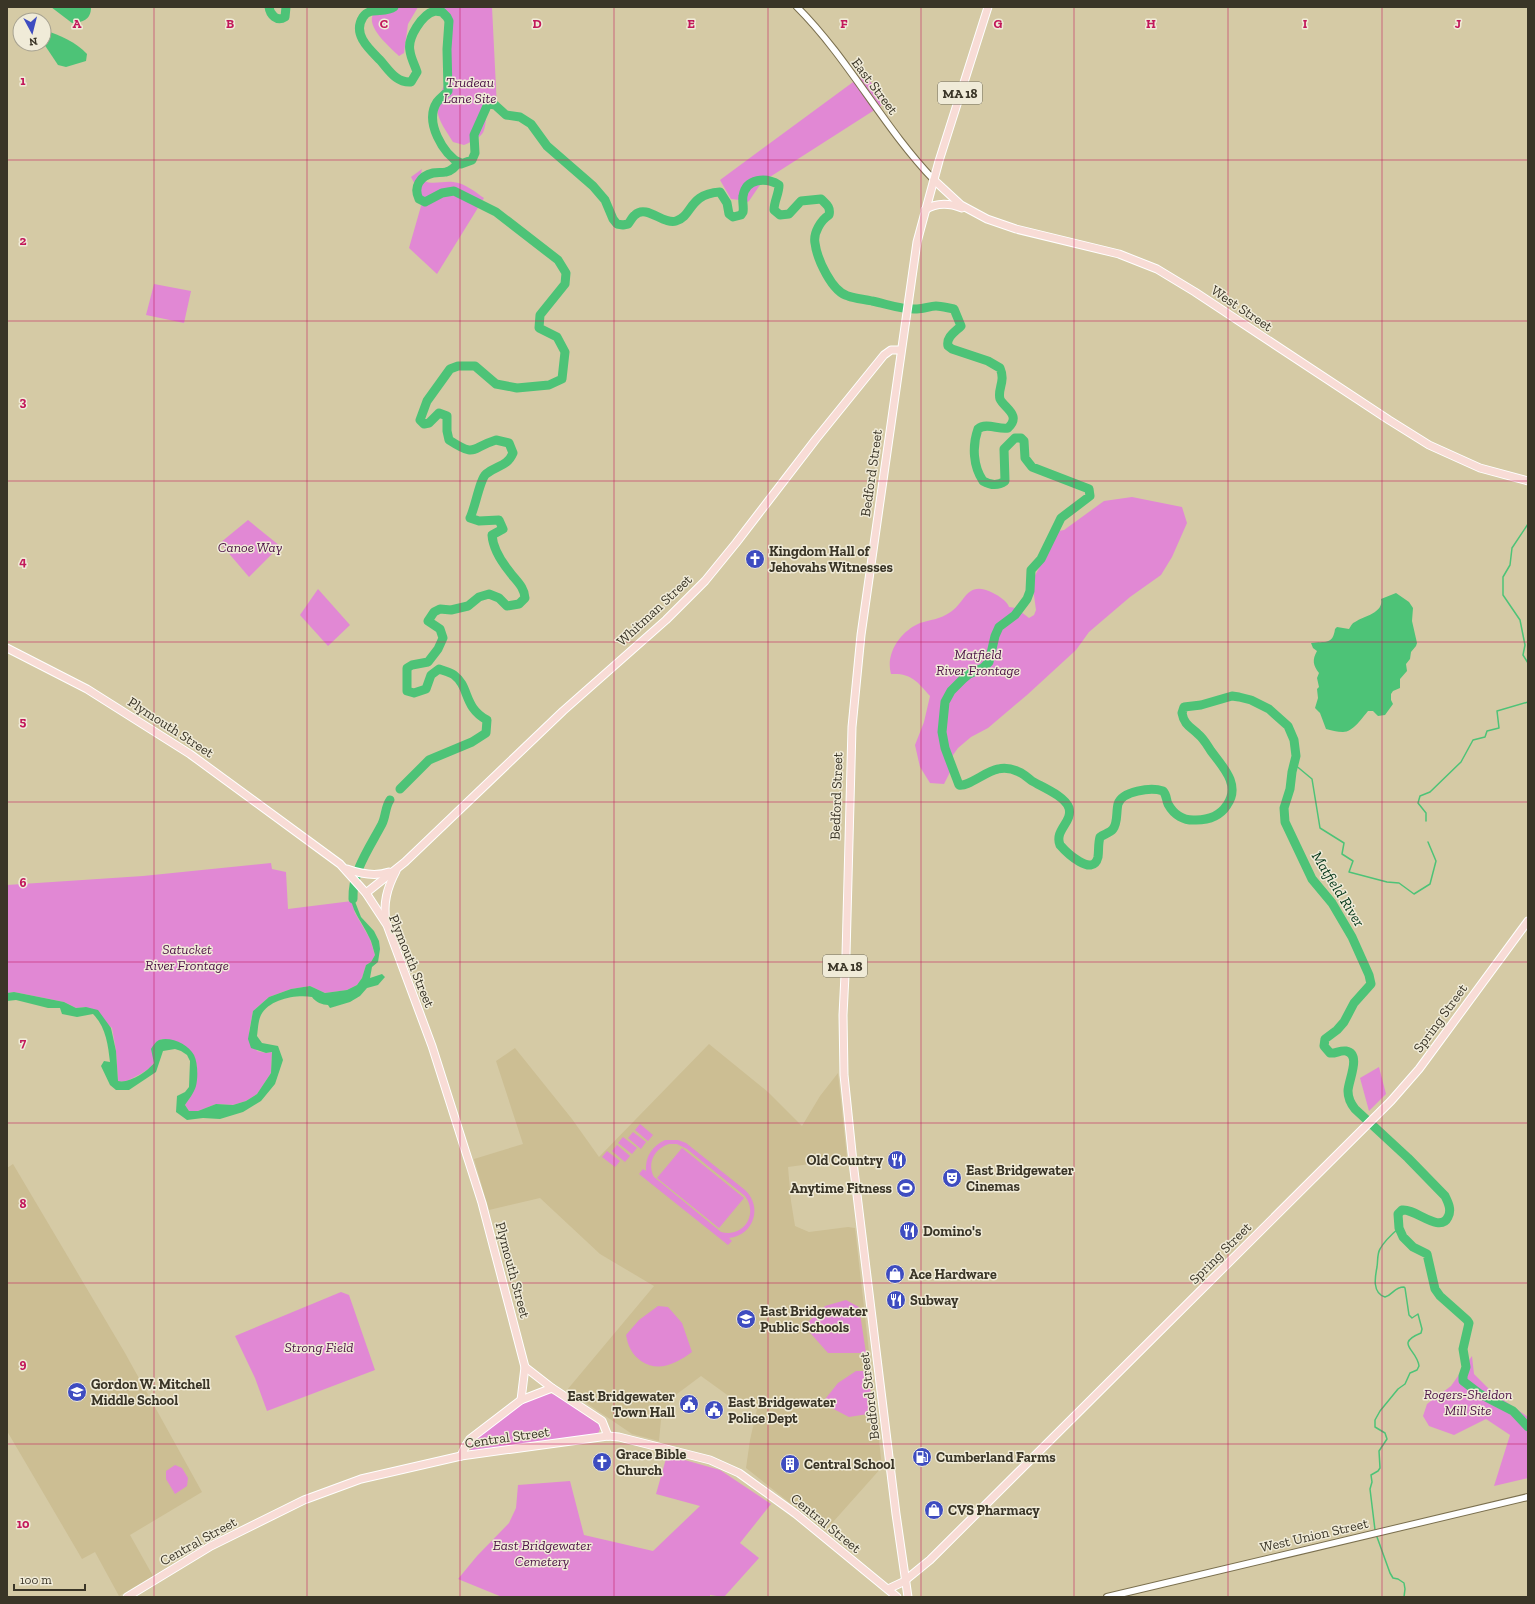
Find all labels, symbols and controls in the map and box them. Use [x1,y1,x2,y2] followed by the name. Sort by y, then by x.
[12,12,52,52] north arrow
[73,16,82,31] text: A
[226,16,234,31] text: B
[380,16,388,31] text: C
[532,16,542,31] text: D
[687,16,695,31] text: E
[840,16,848,31] text: F
[994,16,1003,31] text: G
[1146,16,1156,31] text: H
[1303,16,1308,31] text: I
[1455,16,1461,31] text: J
[28,34,38,48] text: N
[848,55,902,119] street label: East Street
[20,73,26,88] text: 1
[444,74,496,107] park label: Trudeau Lane Site
[938,82,982,104] road number: MA 18
[20,233,27,248] text: 2
[1208,282,1276,336] street label: West Street
[20,394,27,409] text: 3
[857,428,886,518] street label: Bedford Street
[218,539,283,556] park label: Canoe Way
[769,543,893,576] place label: Kingdom Hall of Jehovahs Witnesses
[744,548,766,570] church icon: Kingdom Hall of Jehovahs Witnesses
[19,554,27,569] text: 4
[613,571,696,650] street label: Whitman Street
[936,646,1020,679] park label: Matfield River Frontage
[125,693,217,762] street label: Plymouth Street
[20,714,27,729] text: 5
[826,751,847,840] street label: Bedford Street
[1308,848,1369,931] water label: Matfield River
[20,875,27,890] text: 6
[385,912,438,1011] street label: Plymouth Street
[145,941,229,974] park label: Satucket River Frontage
[823,955,867,977] road number: MA 18
[1410,980,1471,1056] street label: Spring Street
[20,1035,27,1050] text: 7
[886,1149,908,1171] restaurant icon: Old Country
[807,1152,884,1169] place label: Old Country
[966,1162,1074,1195] place label: East Bridgewater Cinemas
[941,1167,963,1189] theatre icon: East Bridgewater Cinemas
[895,1177,917,1199] sports icon: Anytime Fitness
[790,1180,893,1197] place label: Anytime Fitness
[19,1196,27,1211] text: 8
[1186,1218,1255,1288] street label: Spring Street
[492,1220,534,1321] street label: Plymouth Street
[898,1220,920,1242] restaurant icon: Domino's
[923,1223,982,1240] place label: Domino's
[884,1263,906,1285] shop icon: Ace Hardware
[909,1266,997,1283] place label: Ace Hardware
[885,1289,907,1311] restaurant icon: Subway
[910,1292,959,1309] place label: Subway
[760,1303,868,1336] place label: East Bridgewater Public Schools
[735,1308,757,1330] school or university icon: East Bridgewater Public Schools
[285,1339,353,1356] park label: Strong Field
[856,1350,883,1441] street label: Bedford Street
[20,1356,27,1371] text: 9
[91,1376,210,1409] place label: Gordon W. Mitchell Middle School
[66,1381,88,1403] school or university icon: Gordon W. Mitchell Middle School
[1424,1386,1512,1419] park label: Rogers-Sheldon Mill Site
[567,1388,675,1421] place label: East Bridgewater Town Hall
[678,1393,700,1415] public building icon: East Bridgewater Town Hall
[728,1394,836,1427] place label: East Bridgewater Police Dept
[703,1399,725,1421] public building icon: East Bridgewater Police Dept
[464,1423,551,1452] street label: Central Street
[616,1446,686,1479] place label: Grace Bible Church
[911,1446,933,1468] fuel station icon: Cumberland Farms
[936,1449,1056,1466] place label: Cumberland Farms
[591,1451,613,1473] church icon: Grace Bible Church
[779,1453,801,1475] building icon: Central School
[804,1456,895,1473] place label: Central School
[787,1490,865,1557] street label: Central Street
[923,1499,945,1521] shop icon: CVS Pharmacy
[948,1502,1040,1519] place label: CVS Pharmacy
[157,1513,240,1570] street label: Central Street
[1258,1515,1371,1556] street label: West Union Street
[17,1516,30,1531] text: 10
[493,1537,591,1570] park label: East Bridgewater Cemetery
[14,1566,85,1592] scale bar
[20,1573,52,1587] text: 100 m

